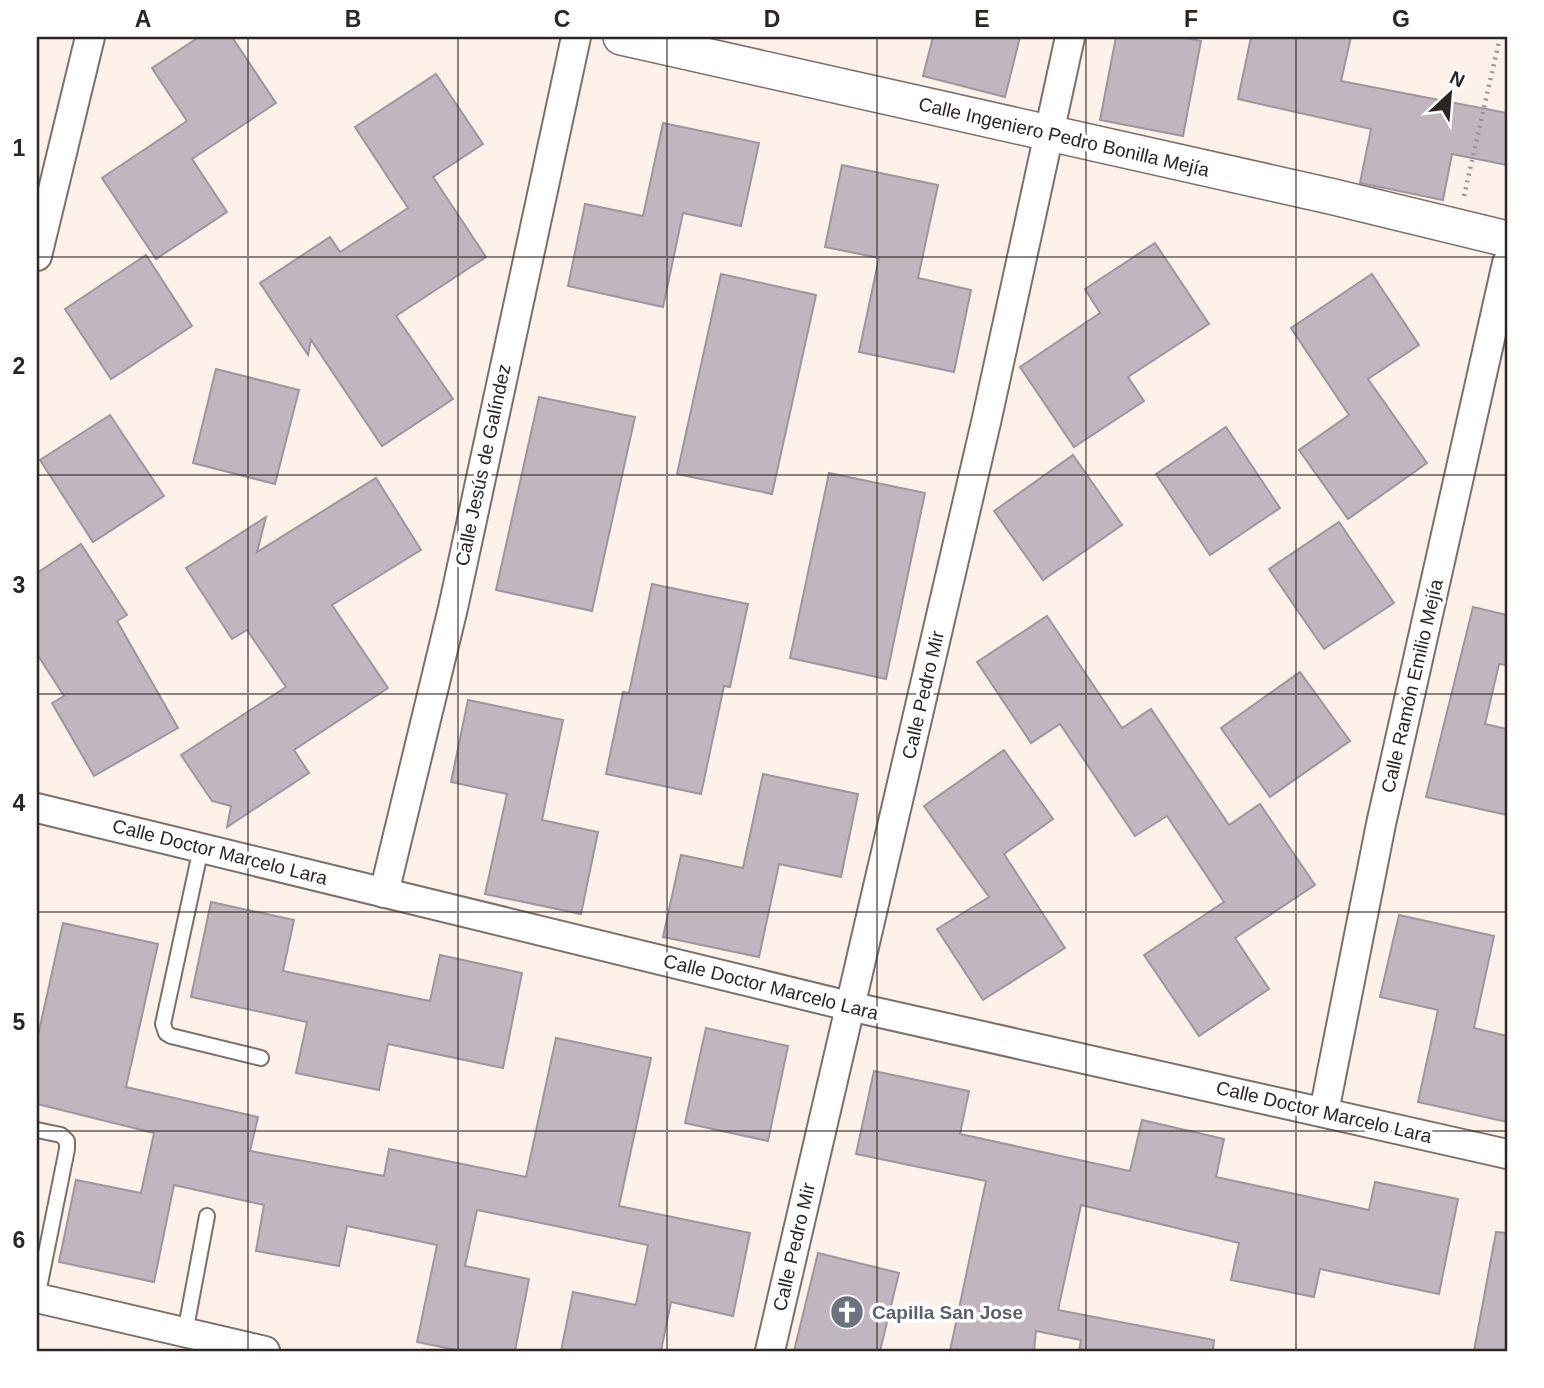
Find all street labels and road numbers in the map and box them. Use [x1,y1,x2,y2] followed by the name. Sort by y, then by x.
[917,93,1212,181] street label: Calle Ingeniero Pedro Bonilla Mejía
[451,362,515,568] street label: Calle Jesús de Galíndez
[1377,577,1447,795] street label: Calle Ramón Emilio Mejía
[898,628,948,761] street label: Calle Pedro Mir
[110,815,330,889] street label: Calle Doctor Marcelo Lara
[661,950,881,1024] street label: Calle Doctor Marcelo Lara
[1214,1077,1434,1147] street label: Calle Doctor Marcelo Lara
[769,1180,819,1313] street label: Calle Pedro Mir

